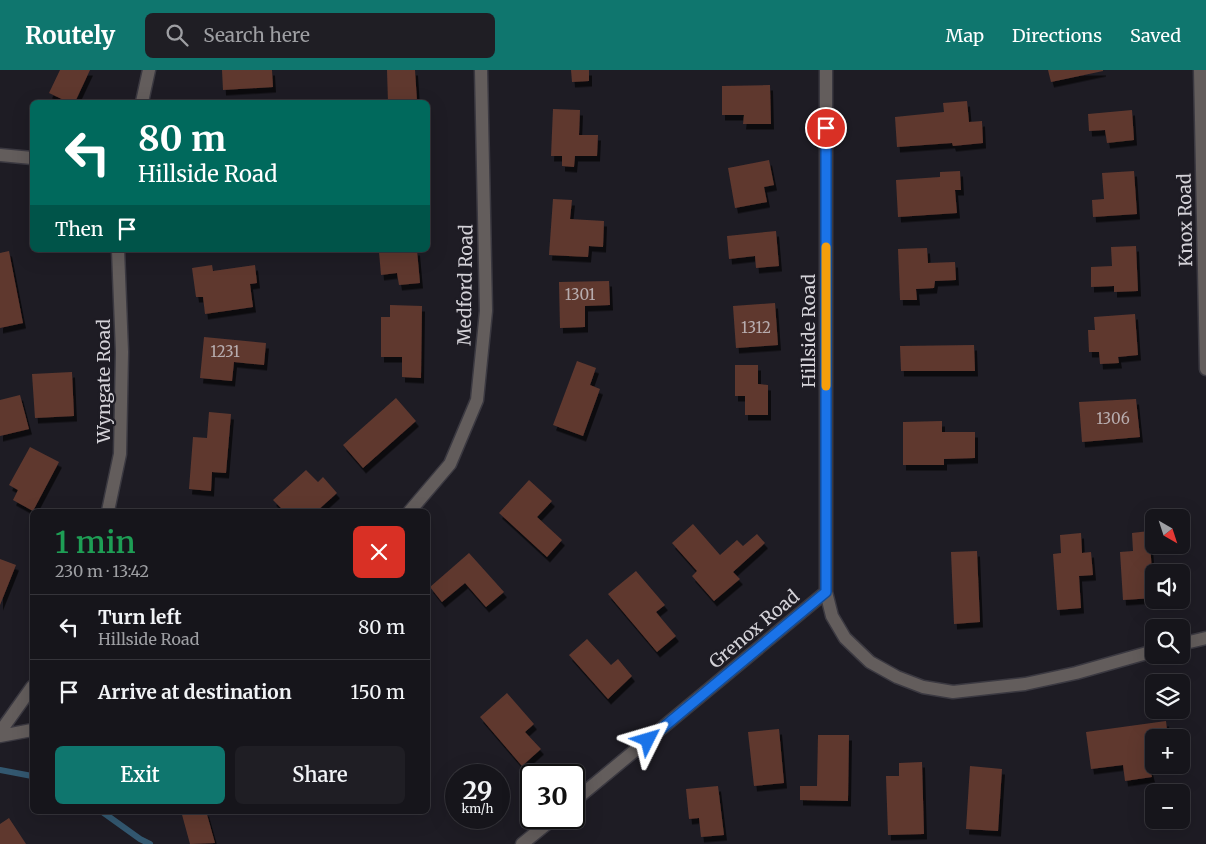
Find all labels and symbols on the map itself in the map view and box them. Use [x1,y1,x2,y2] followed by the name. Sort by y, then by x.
[805,107,847,149] pin
[1173,173,1197,267] street label: Knox Road
[452,224,478,346] street label: Medford Road
[797,274,820,388] street label: Hillside Road
[565,285,596,304] house number: 1301
[741,318,771,337] house number: 1312
[92,319,115,444] street label: Wyngate Road
[210,342,240,361] house number: 1231
[1096,409,1130,428] house number: 1306
[1145,509,1190,554] north arrow
[704,585,804,673] street label: Grenox Road
[621,713,673,765] position arrow
[520,764,585,829] speed limit sign: 30

